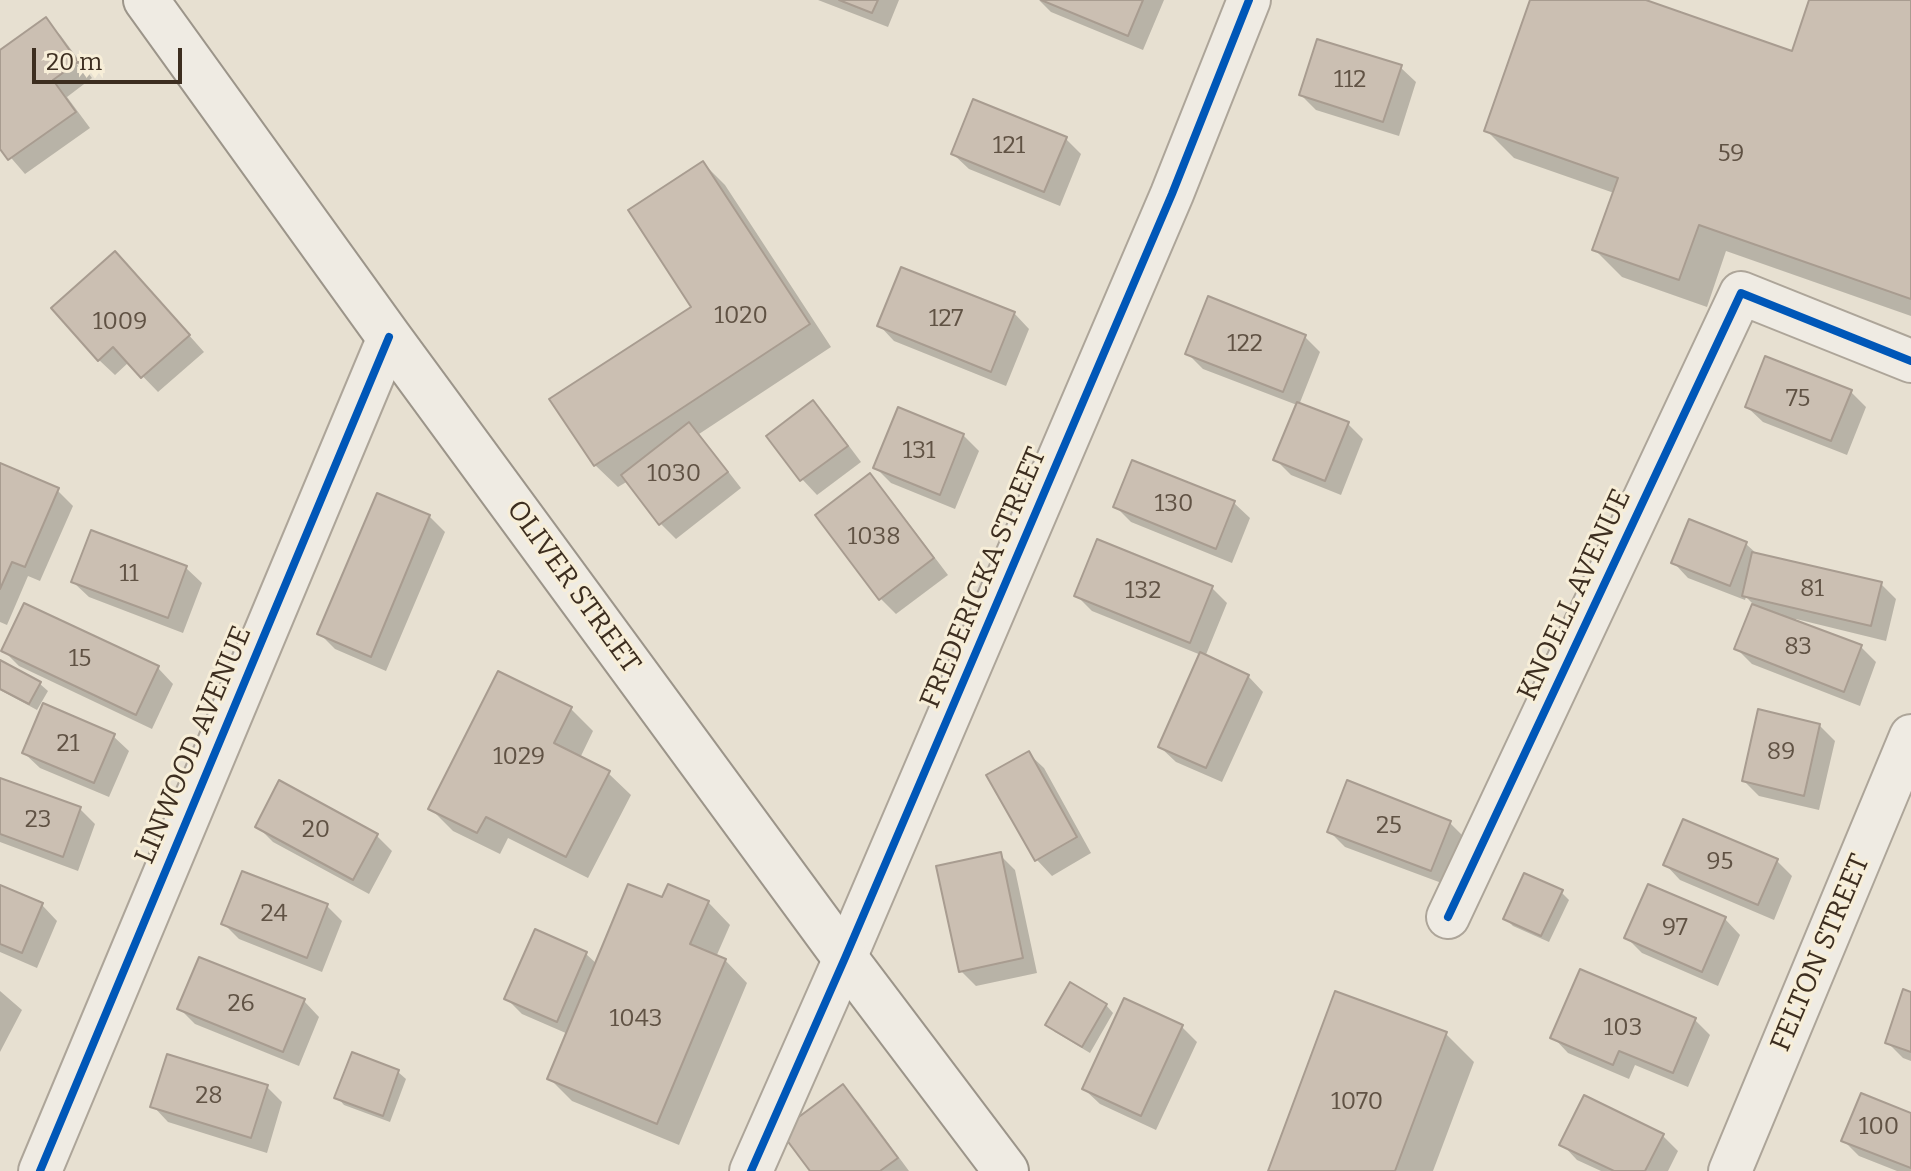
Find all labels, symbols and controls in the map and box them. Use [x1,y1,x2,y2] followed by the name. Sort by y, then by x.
[36,32,186,82] scale bar
[46,48,102,76] text: 20 m
[1334,66,1366,94] house number: 112
[993,132,1025,160] house number: 121
[1718,140,1744,168] house number: 59
[714,302,768,330] house number: 1020
[929,305,963,333] house number: 127
[93,308,147,336] house number: 1009
[1227,330,1263,358] house number: 122
[1786,385,1810,413] house number: 75
[902,437,936,465] house number: 131
[914,443,1054,713] street label: FREDERICKA STREET
[647,460,701,488] house number: 1030
[1511,484,1639,706] street label: KNOELL AVENUE
[1155,490,1193,518] house number: 130
[499,494,647,680] street label: OLIVER STREET
[847,523,901,551] house number: 1038
[119,560,139,588] house number: 11
[1800,575,1824,603] house number: 81
[1125,577,1161,605] house number: 132
[129,621,259,869] street label: LINWOOD AVENUE
[1784,633,1812,661] house number: 83
[69,645,91,673] house number: 15
[57,730,79,758] house number: 21
[1767,738,1795,766] house number: 89
[493,743,545,771] house number: 1029
[25,806,51,834] house number: 23
[1376,812,1402,840] house number: 25
[302,816,330,844] house number: 20
[1707,848,1733,876] house number: 95
[1764,850,1878,1056] street label: FELTON STREET
[260,900,288,928] house number: 24
[1662,914,1688,942] house number: 97
[227,990,255,1018] house number: 26
[610,1005,662,1033] house number: 1043
[1604,1014,1642,1042] house number: 103
[195,1082,223,1110] house number: 28
[1331,1088,1383,1116] house number: 1070
[1859,1113,1899,1141] house number: 100

